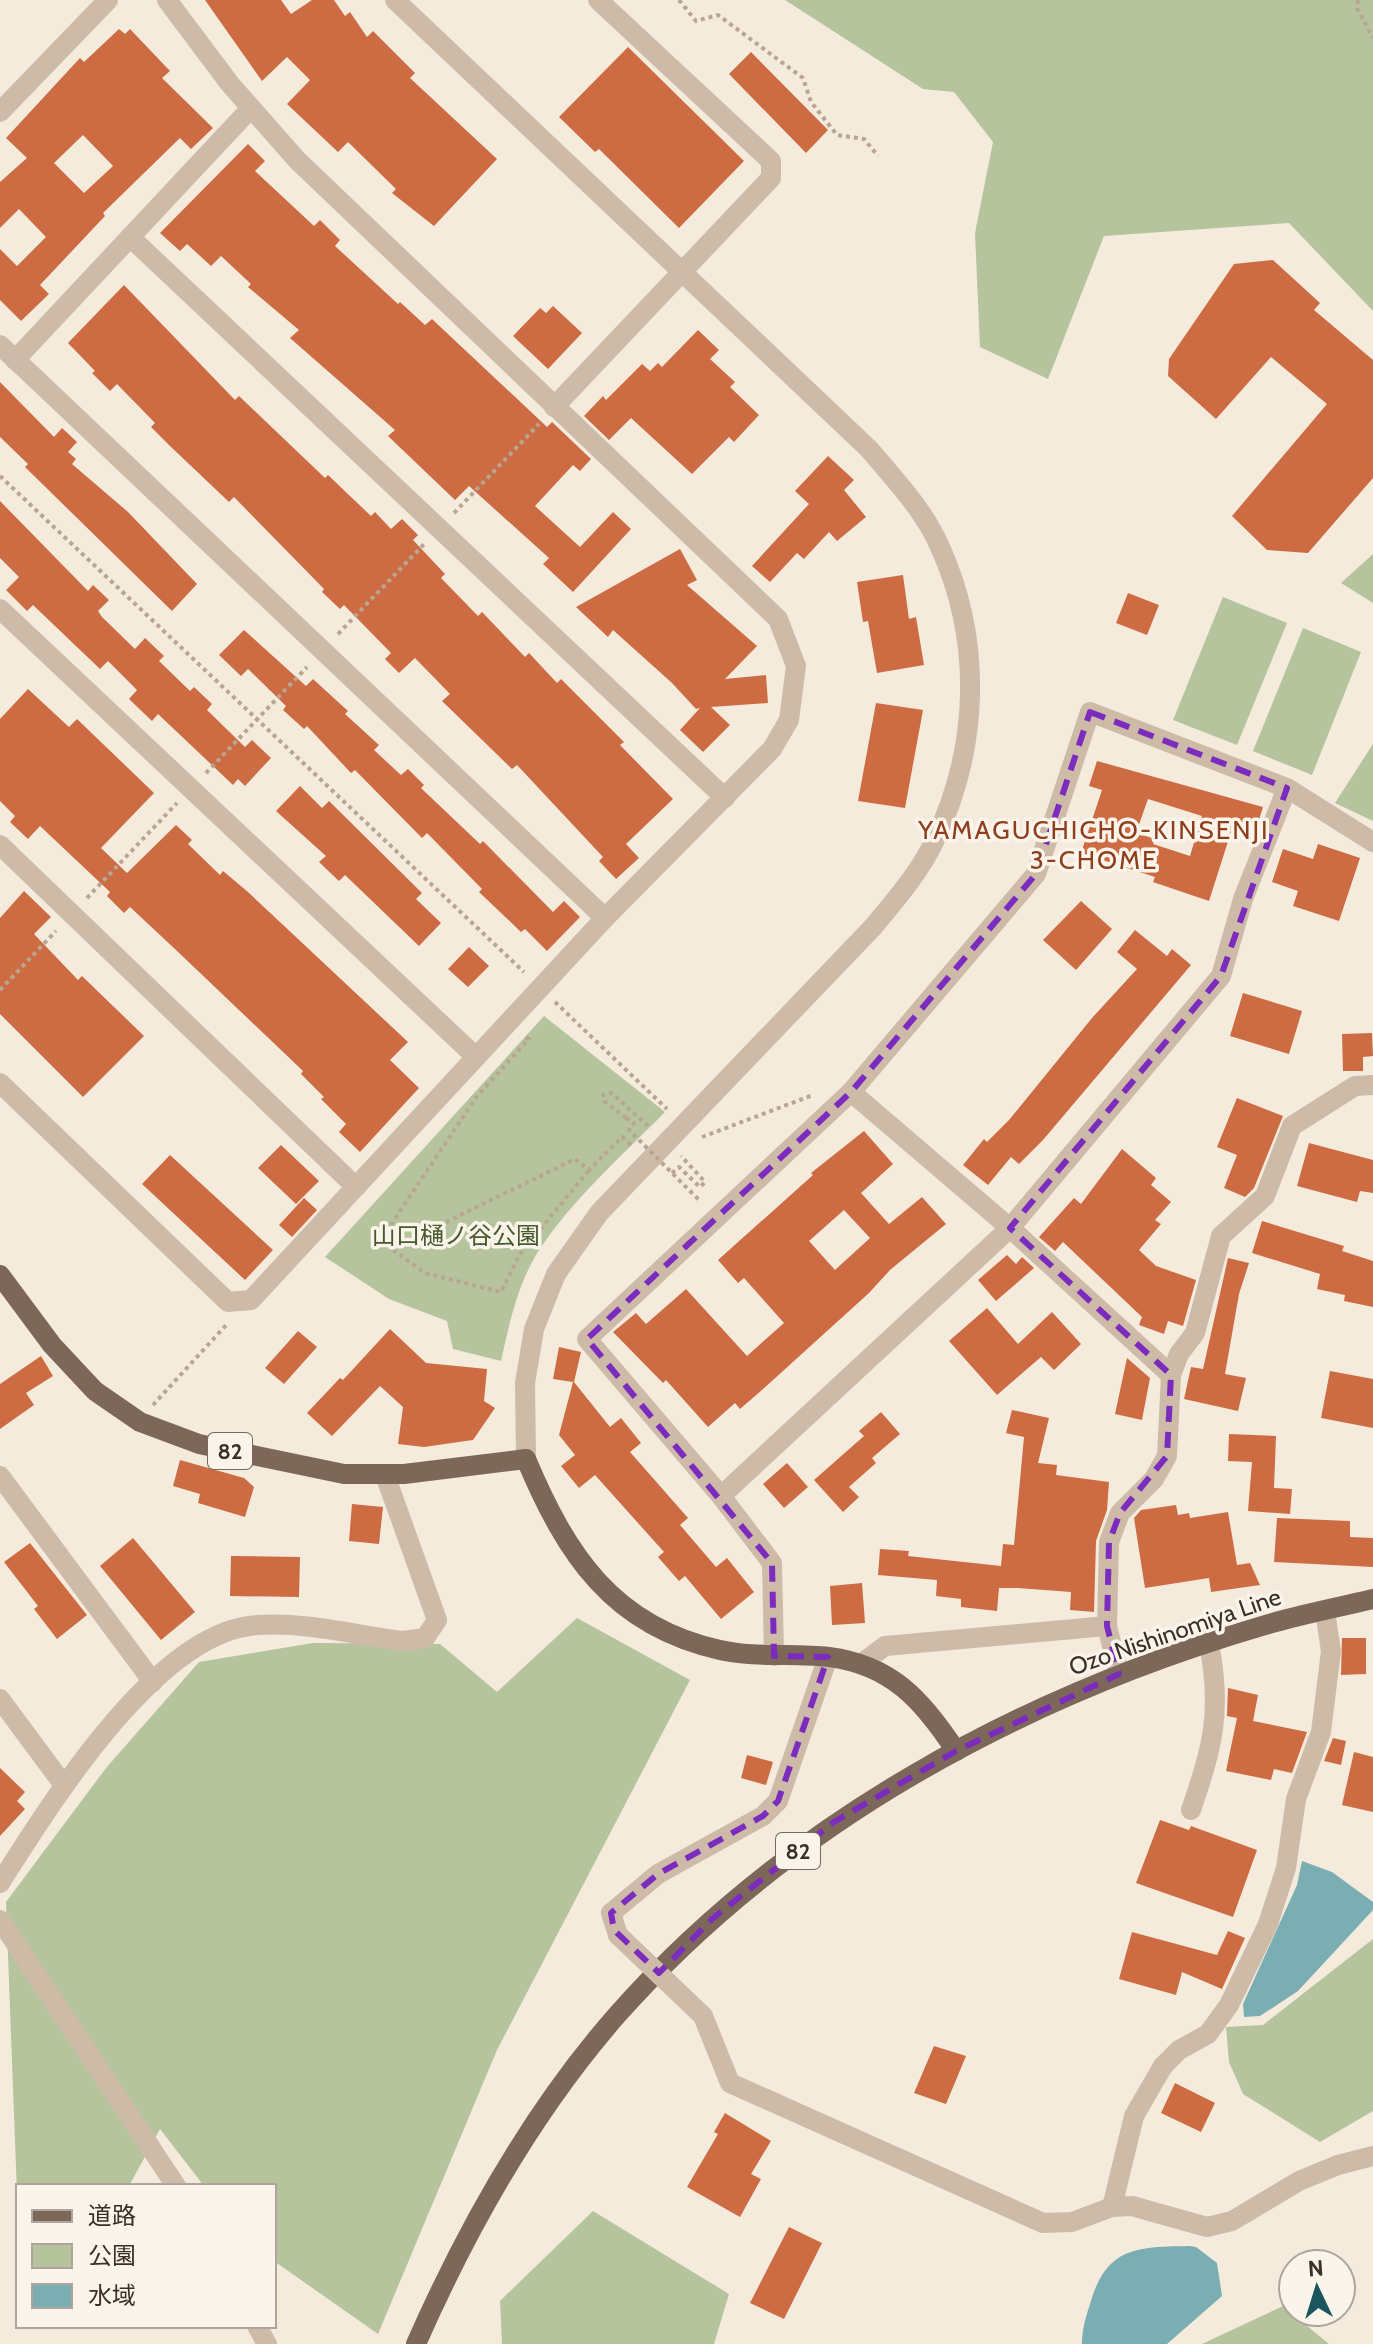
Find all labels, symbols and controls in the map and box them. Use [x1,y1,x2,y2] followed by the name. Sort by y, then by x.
[917,814,1270,876] district label: YAMAGUCHICHO-KINSENJI 3-CHOME
[372,1221,540,1250] park label: 山口樋ノ谷公園
[208,1433,252,1469] road number: 82
[1065,1582,1285,1681] street label: Ozo Nishinomiya Line
[776,1833,820,1869] road number: 82
[16,2184,276,2328] legend
[88,2201,136,2230] text: 道路
[88,2241,136,2270] text: 公園
[1277,2248,1357,2328] north arrow
[1307,2255,1324,2283] text: N
[88,2281,136,2310] text: 水域

